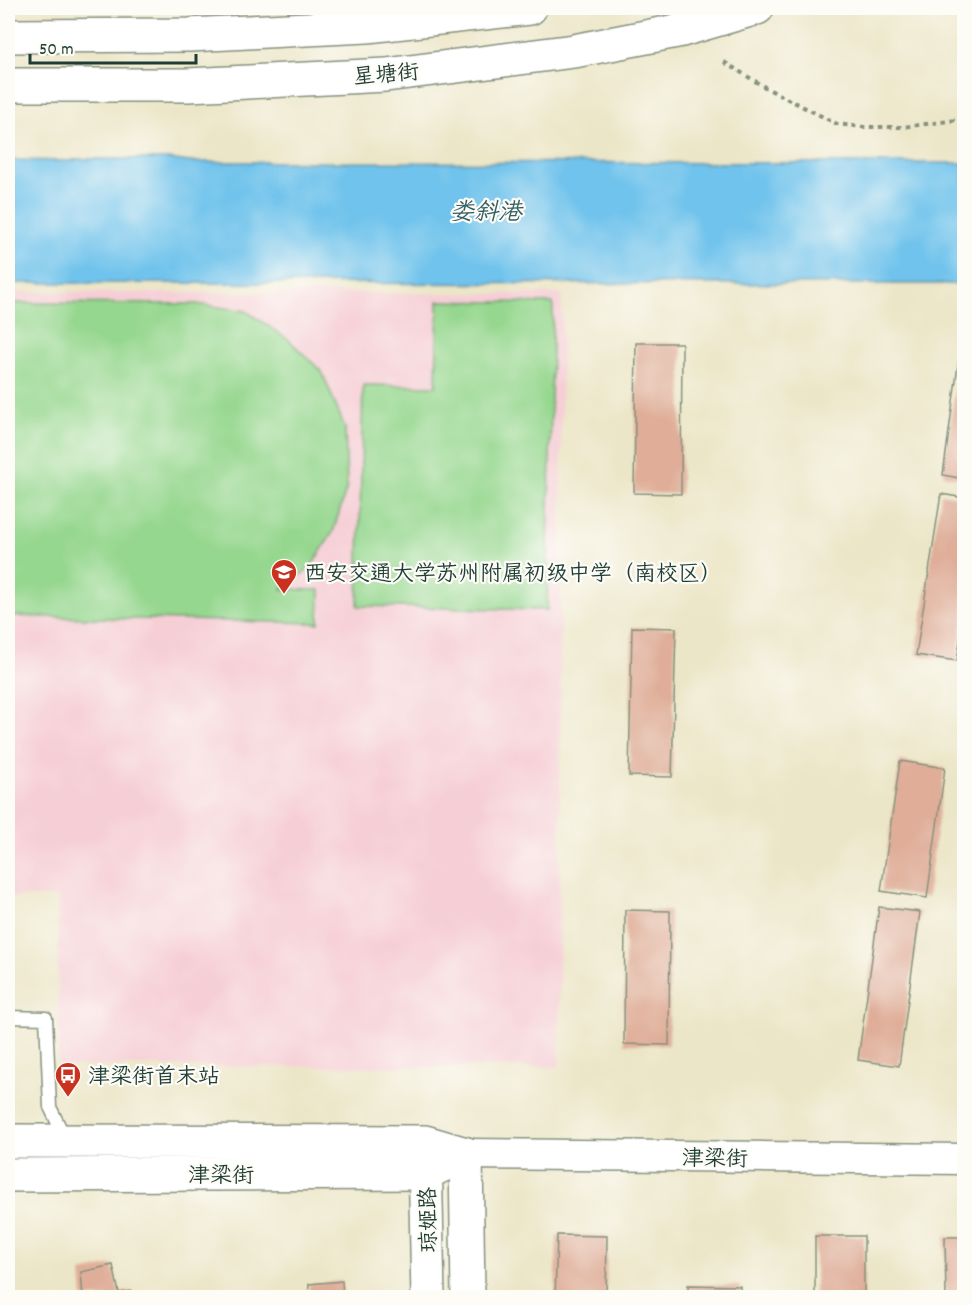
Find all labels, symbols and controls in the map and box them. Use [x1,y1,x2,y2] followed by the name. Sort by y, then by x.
[30,27,196,65] scale bar
[39,38,74,63] text: 50 m
[352,58,421,95] street label: 星塘街
[450,197,524,231] water label: 娄斜港
[269,557,299,595] school or university icon: 西安交通大学苏州附属初级中学（南校区）
[304,560,722,591] place label: 西安交通大学苏州附属初级中学（南校区）
[53,1060,83,1098] bus stop icon: 津梁街首末站
[88,1063,220,1094] place label: 津梁街首末站
[682,1144,748,1177] street label: 津梁街
[188,1162,254,1193] street label: 津梁街
[414,1187,447,1253] street label: 琼姬路

